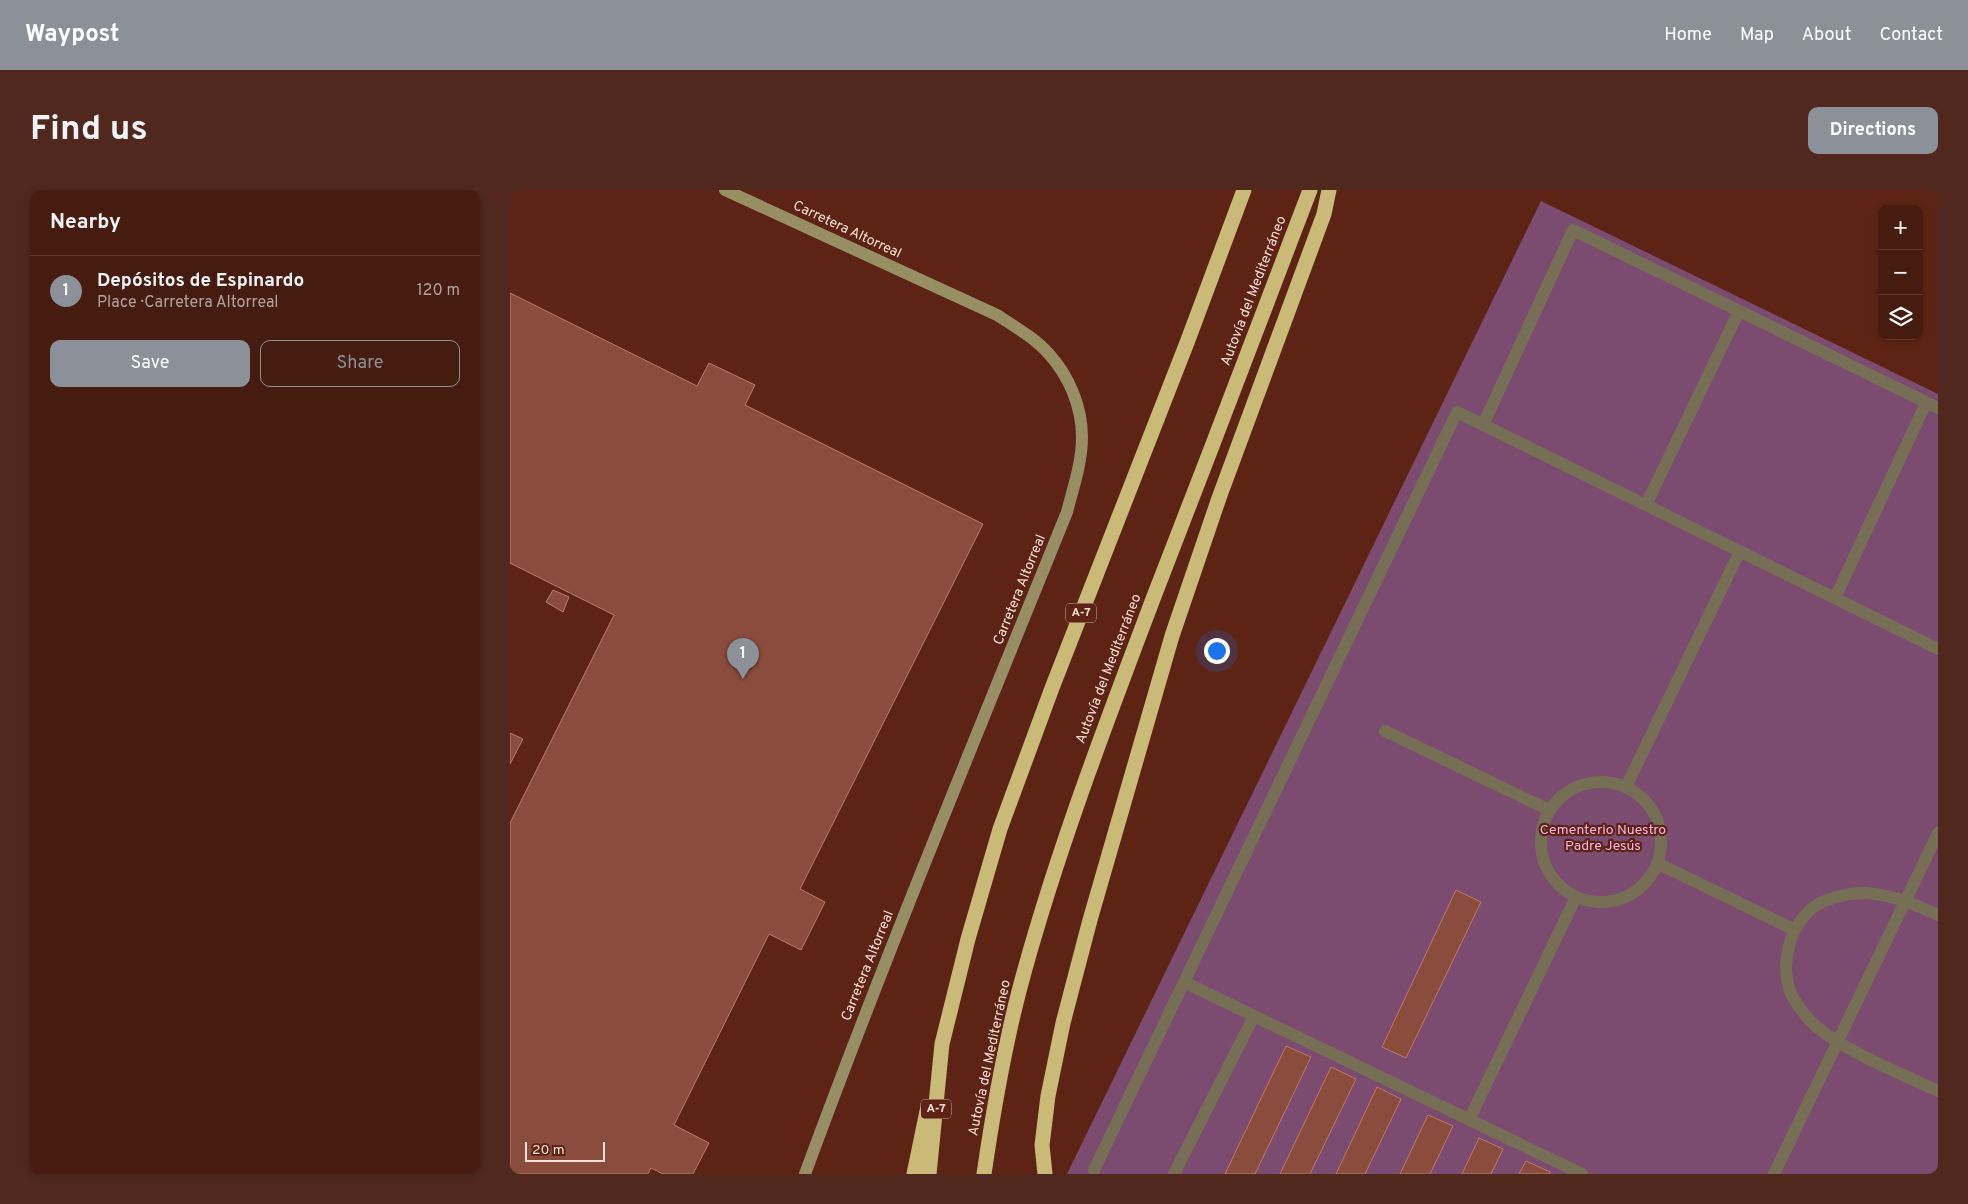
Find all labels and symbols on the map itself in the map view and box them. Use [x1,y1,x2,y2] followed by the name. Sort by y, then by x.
[790,197,904,263] street label: Carretera Altorreal
[1218,213,1291,368] street label: Autovía del Mediterráneo
[990,532,1050,648] street label: Carretera Altorreal
[1073,591,1146,746] street label: Autovía del Mediterráneo
[1066,603,1096,622] road number: A-7
[727,638,759,679] pin: 1
[1204,638,1230,664] your location
[1540,822,1666,855] park label: Cementerio Nuestro Padre Jesús
[838,908,898,1024] street label: Carretera Altorreal
[965,978,1015,1138] street label: Autovía del Mediterráneo
[921,1100,951,1119] road number: A-7
[525,1139,605,1162] scale bar

